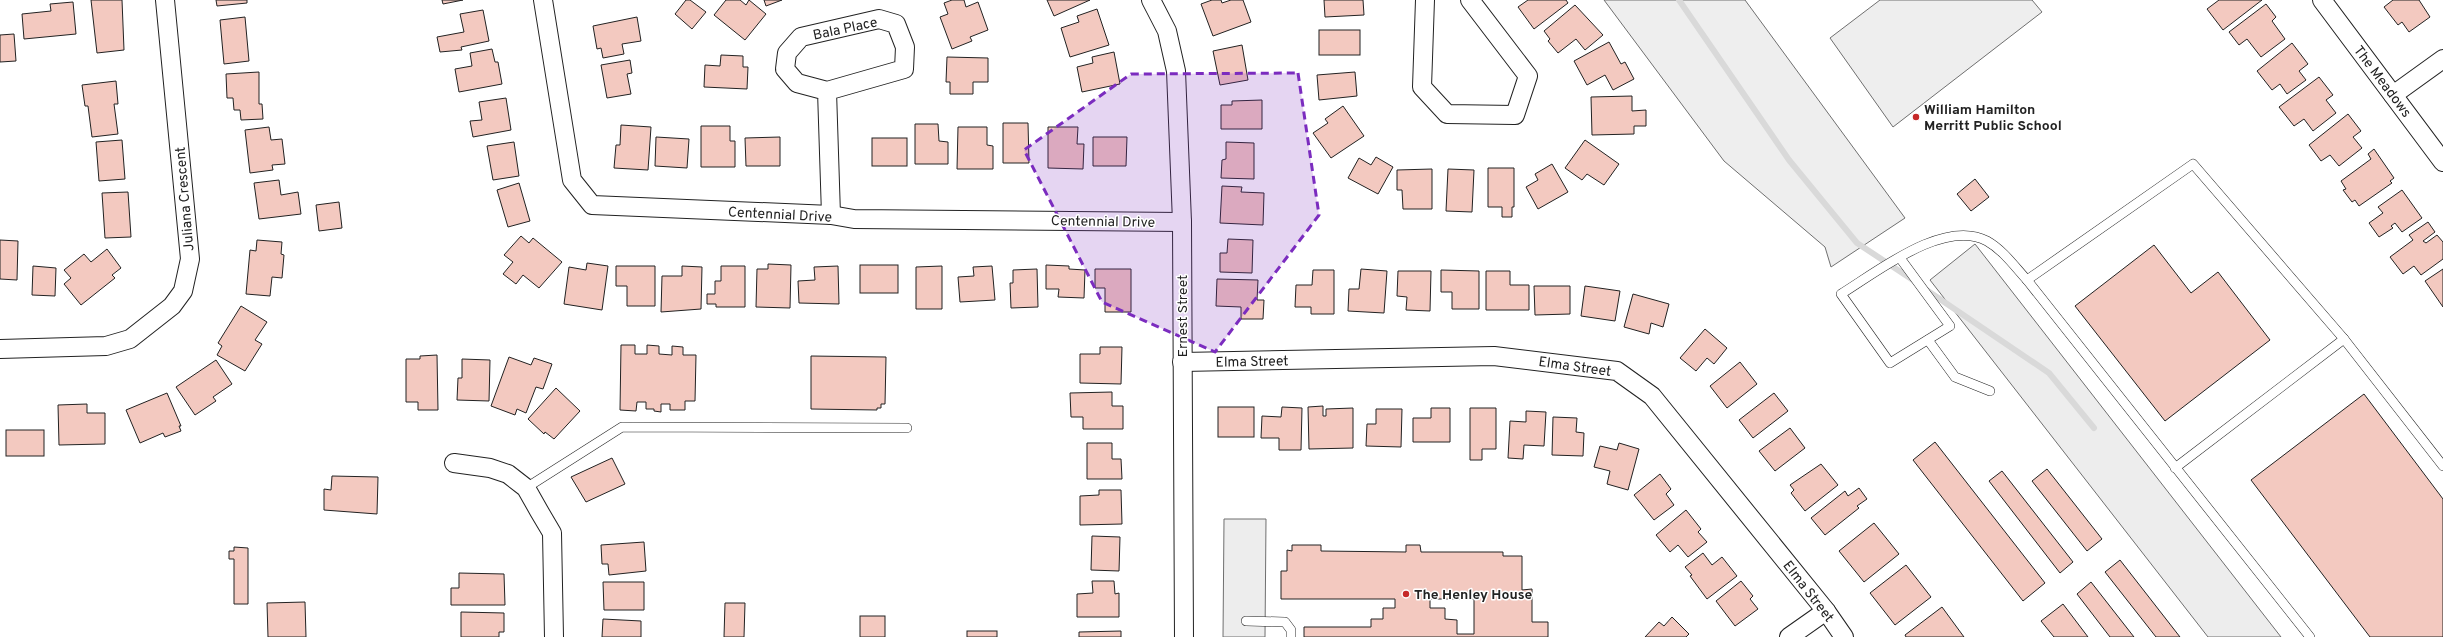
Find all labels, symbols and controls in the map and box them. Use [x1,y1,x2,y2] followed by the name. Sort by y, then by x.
[811,14,879,45] street label: Bala Place
[2349,43,2414,121] street label: The Meadows
[1924,102,2062,135] place label: William Hamilton Merritt Public School
[1911,112,1921,122] marker: William Hamilton Merritt Public School
[172,146,199,252] street label: Juliana Crescent
[727,204,832,227] street label: Centennial Drive
[1051,213,1155,232] street label: Centennial Drive
[1175,275,1192,357] street label: Ernest Street
[1215,353,1289,372] street label: Elma Street
[1537,354,1612,381] street label: Elma Street
[1779,558,1837,626] street label: Elma Street
[1414,587,1532,604] place label: The Henley House
[1401,589,1411,599] marker: The Henley House

